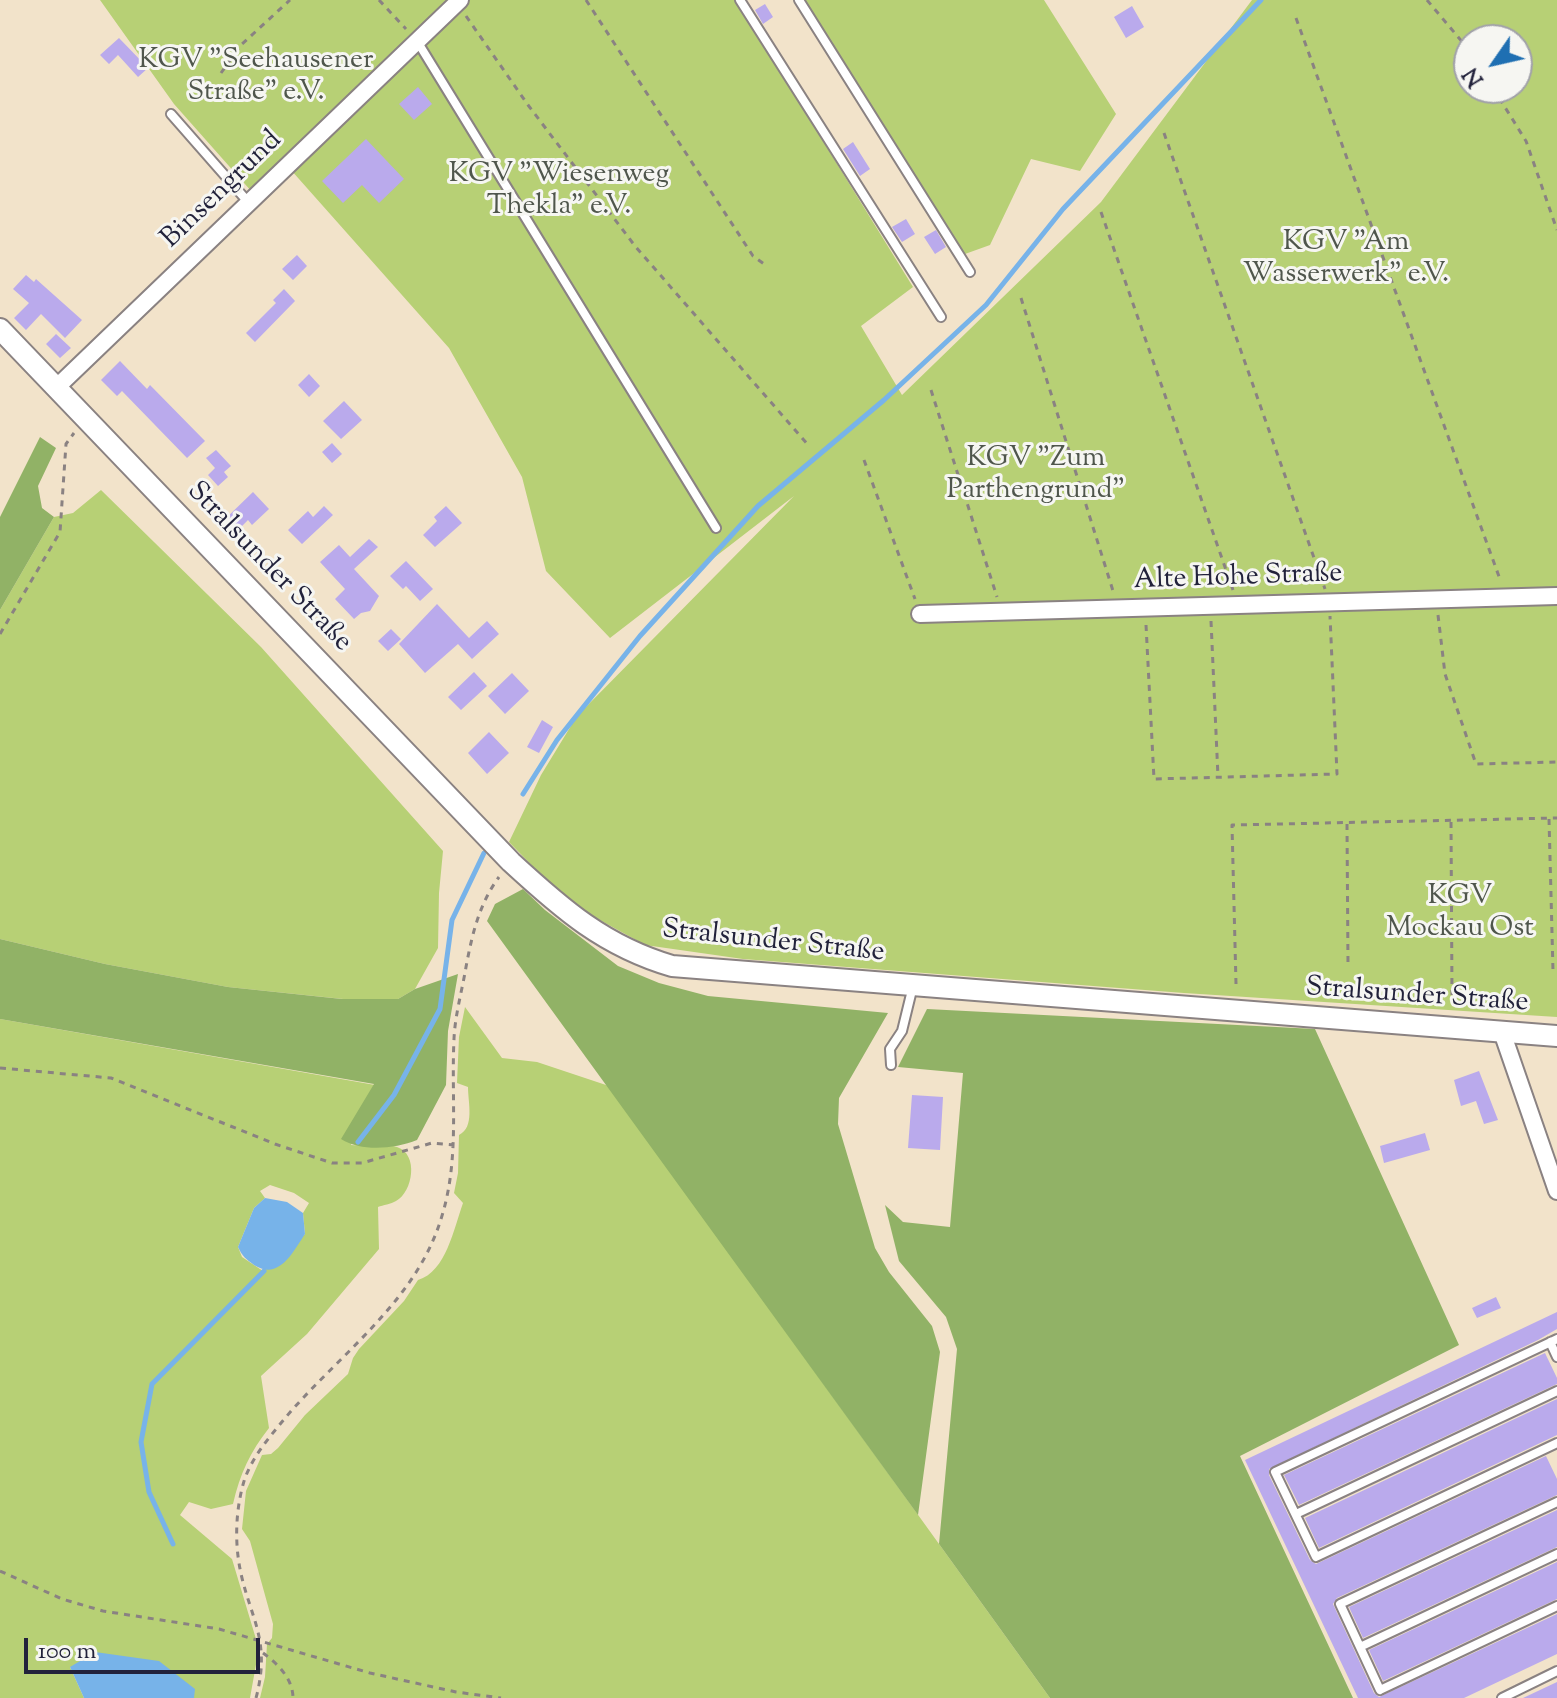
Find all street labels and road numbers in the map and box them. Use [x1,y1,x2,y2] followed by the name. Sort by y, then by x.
[156,125,290,257] street label: Binsengrund
[178,476,358,660] street label: Stralsunder Straße
[1133,559,1343,599] street label: Alte Hohe Straße
[660,915,886,971] street label: Stralsunder Straße
[1304,972,1530,1022] street label: Stralsunder Straße

